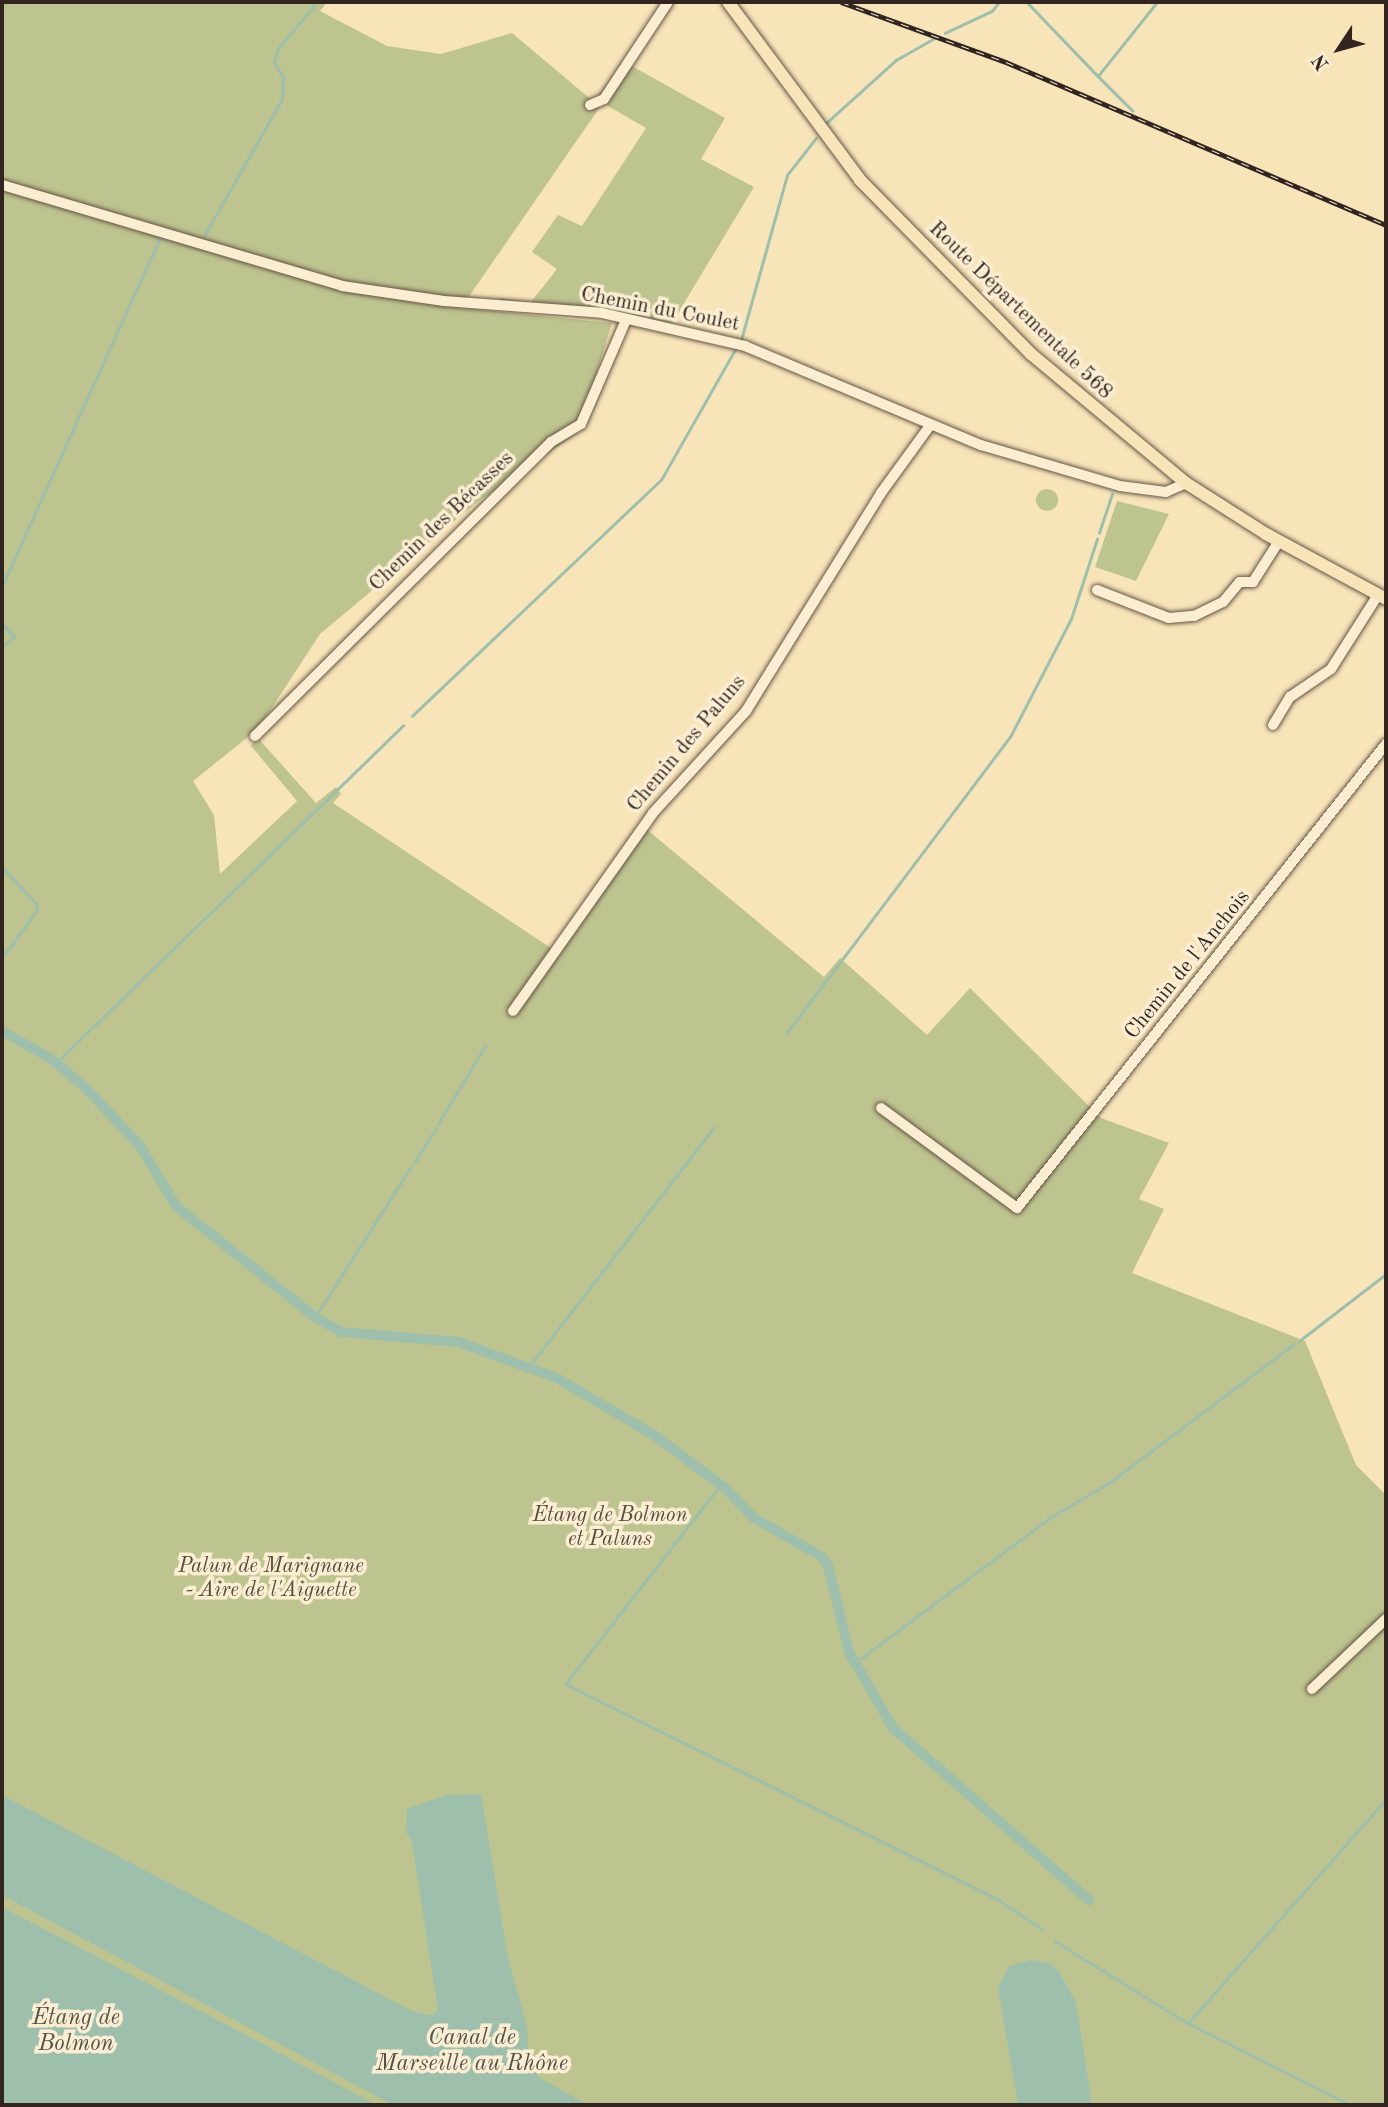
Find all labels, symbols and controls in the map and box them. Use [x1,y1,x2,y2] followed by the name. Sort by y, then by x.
[1304,14,1374,84] north arrow
[1310,50,1334,73] text: N
[923,217,1117,405] street label: Route Départementale 568
[578,282,742,338] street label: Chemin du Coulet
[365,447,519,597] street label: Chemin des Bécasses
[622,670,752,818] street label: Chemin des Paluns
[1120,885,1256,1045] street label: Chemin de l'Anchois
[532,1503,688,1553] park label: Étang de Bolmon et Paluns
[178,1554,364,1604] park label: Palun de Marignane - Aire de l'Aiguette
[32,2004,120,2058] water label: Étang de Bolmon
[376,2024,568,2078] water label: Canal de Marseille au Rhône

